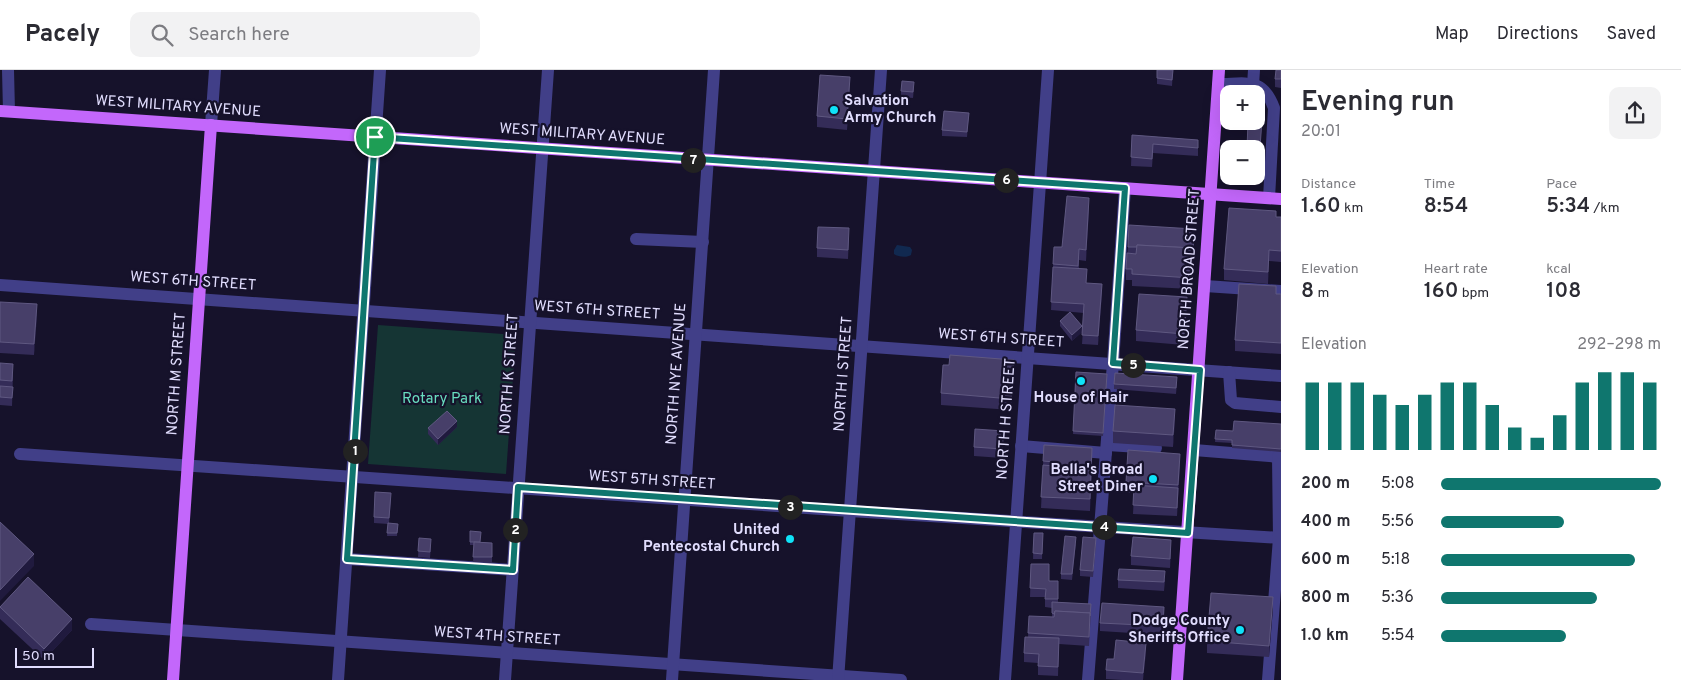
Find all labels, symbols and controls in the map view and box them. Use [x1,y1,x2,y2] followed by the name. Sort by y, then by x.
[130,12,480,57] search box
[25,20,100,50] text: Pacely
[148,21,176,49] icon: search
[188,23,290,47] text: Search here
[1435,23,1469,46] text: Map
[1497,23,1579,46] text: Directions
[1607,23,1656,46] text: Saved
[1220,85,1265,185] map controls
[1220,85,1265,130] button: +
[1301,85,1455,121] text: Evening run
[1609,87,1661,139] button: share
[94,92,262,122] street label: WEST MILITARY AVENUE
[844,92,936,128] place label: Salvation Army Church
[828,104,840,116] marker: Salvation Army Church
[354,116,396,158] pin
[498,120,666,150] street label: WEST MILITARY AVENUE
[1301,122,1341,142] text: 20:01
[361,123,389,151] icon: arrive
[1220,140,1265,185] button: −
[680,148,706,172] pin: 7
[690,152,697,169] text: 7
[994,168,1018,192] pin: 6
[1002,172,1011,189] text: 6
[1301,176,1356,193] text: Distance
[1424,176,1455,193] text: Time
[1546,176,1577,193] text: Pace
[1175,188,1205,350] street label: NORTH BROAD STREET
[1301,193,1341,220] text: 1.60
[1424,193,1468,220] text: 8:54
[1546,193,1590,220] text: 5:34
[1341,200,1363,217] text: km
[1590,200,1620,217] text: /km
[1301,261,1359,278] text: Elevation
[1424,261,1488,278] text: Heart rate
[1546,261,1571,278] text: kcal
[129,268,257,296] street label: WEST 6TH STREET
[1301,278,1314,305] text: 8
[1424,278,1458,305] text: 160
[1546,278,1581,305] text: 108
[1314,285,1329,302] text: m
[1458,285,1489,302] text: bpm
[533,297,661,325] street label: WEST 6TH STREET
[663,302,691,446] street label: NORTH NYE AVENUE
[163,312,191,436] street label: NORTH M STREET
[496,313,524,435] street label: NORTH K STREET
[830,316,858,432] street label: NORTH I STREET
[937,325,1065,353] street label: WEST 6TH STREET
[1301,335,1367,355] text: Elevation
[1577,335,1661,355] text: 292–298 m
[1120,352,1146,378] pin: 5
[1129,357,1138,374] text: 5
[993,358,1021,480] street label: NORTH H STREET
[1075,375,1087,387] marker: House of Hair
[1034,389,1129,408] place label: House of Hair
[402,390,482,409] park label: Rotary Park
[342,438,368,464] pin: 1
[353,443,358,460] text: 1
[1050,461,1144,497] place label: Bella's Broad Street Diner
[588,467,716,495] street label: WEST 5TH STREET
[1147,473,1159,485] marker: Bella's Broad Street Diner
[1301,474,1350,494] text: 200 m
[1381,474,1415,494] text: 5:08
[778,494,802,520] pin: 3
[786,499,795,516] text: 3
[1301,512,1350,532] text: 400 m
[1381,512,1414,532] text: 5:56
[1092,514,1116,540] pin: 4
[502,518,528,542] pin: 2
[1100,519,1109,536] text: 4
[643,521,780,557] place label: United Pentecostal Church
[511,522,520,539] text: 2
[784,533,796,545] marker: United Pentecostal Church
[1301,550,1350,570] text: 600 m
[1381,550,1410,570] text: 5:18
[1301,588,1350,608] text: 800 m
[1381,588,1414,608] text: 5:36
[1128,612,1230,648] place label: Dodge County Sheriffs Office
[433,623,561,651] street label: WEST 4TH STREET
[1234,624,1246,636] marker: Dodge County Sheriffs Office
[1301,626,1349,646] text: 1.0 km
[1381,626,1415,646] text: 5:54
[15,645,94,668] scale bar
[22,648,55,665] text: 50 m

